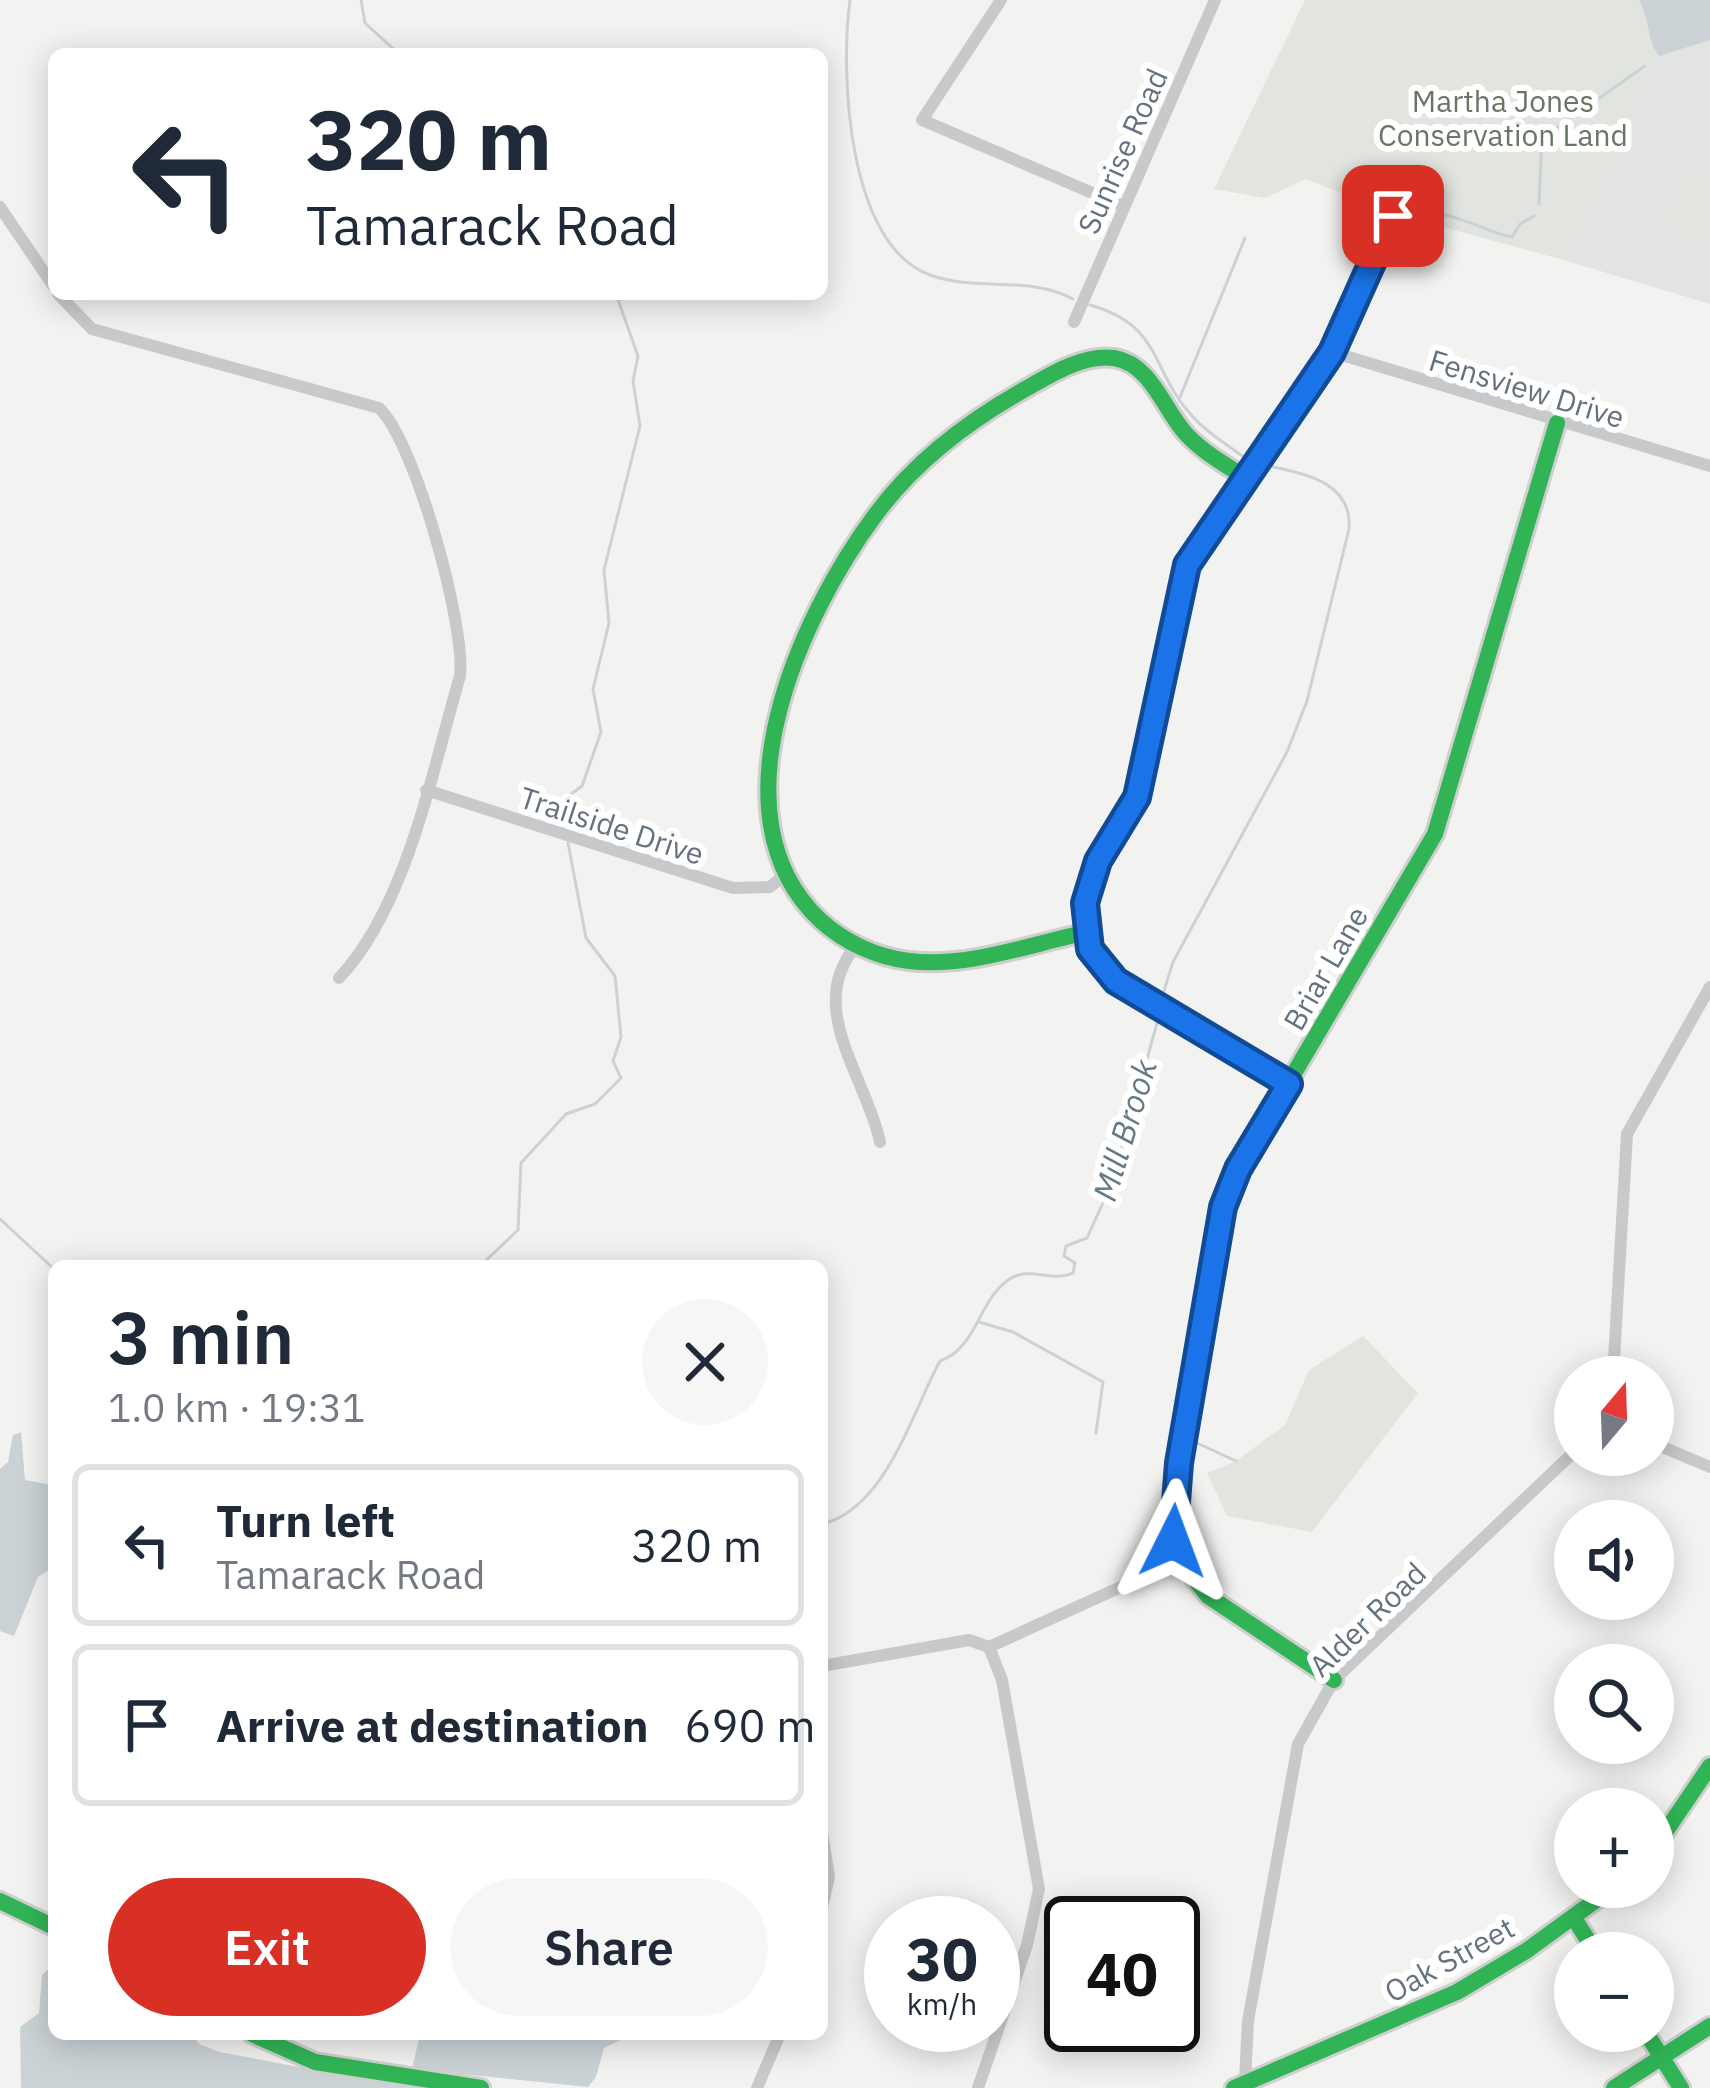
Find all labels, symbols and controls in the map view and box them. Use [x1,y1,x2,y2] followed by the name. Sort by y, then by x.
[1068,62,1176,240] street label: Sunrise Road
[1378,81,1628,154] park label: Martha Jones Conservation Land
[306,84,552,193] text: 320 m
[108,96,264,252] icon: left
[1342,165,1444,267] pin
[1360,183,1426,249] icon: arrive
[306,190,679,260] text: Tamarack Road
[1425,340,1629,436] street label: Fensview Drive
[515,777,709,873] street label: Trailside Drive
[1274,899,1376,1037] street label: Briar Lane
[1082,1053,1166,1206] water label: Mill Brook
[108,1290,294,1384] text: 3 min
[642,1299,768,1425] button: close
[1554,1356,1674,1476] north arrow
[1554,1356,1674,2052] map controls
[108,1382,365,1433] text: 1.0 km · 19:31
[1110,1478,1236,1604] position arrow
[216,1491,395,1549] text: Turn left
[1554,1500,1674,1620] button: sound
[114,1512,180,1578] icon: left
[631,1516,762,1574] text: 320 m
[216,1549,485,1600] text: Tamarack Road
[1300,1553,1434,1685] street label: Alder Road
[1554,1644,1674,1764] button: search
[114,1692,180,1758] icon: arrive
[216,1696,649,1754] text: Arrive at destination
[685,1696,815,1754] text: 690 m
[1554,1788,1674,1908] button: +
[108,1878,426,2016] button: Exit
[450,1878,768,2016] button: Share
[1044,1896,1200,2052] speed limit sign: 40
[1377,1907,1521,2011] street label: Oak Street
[906,1919,978,1998] text: 30
[1554,1932,1674,2052] button: −
[907,1984,977,2023] text: km/h

